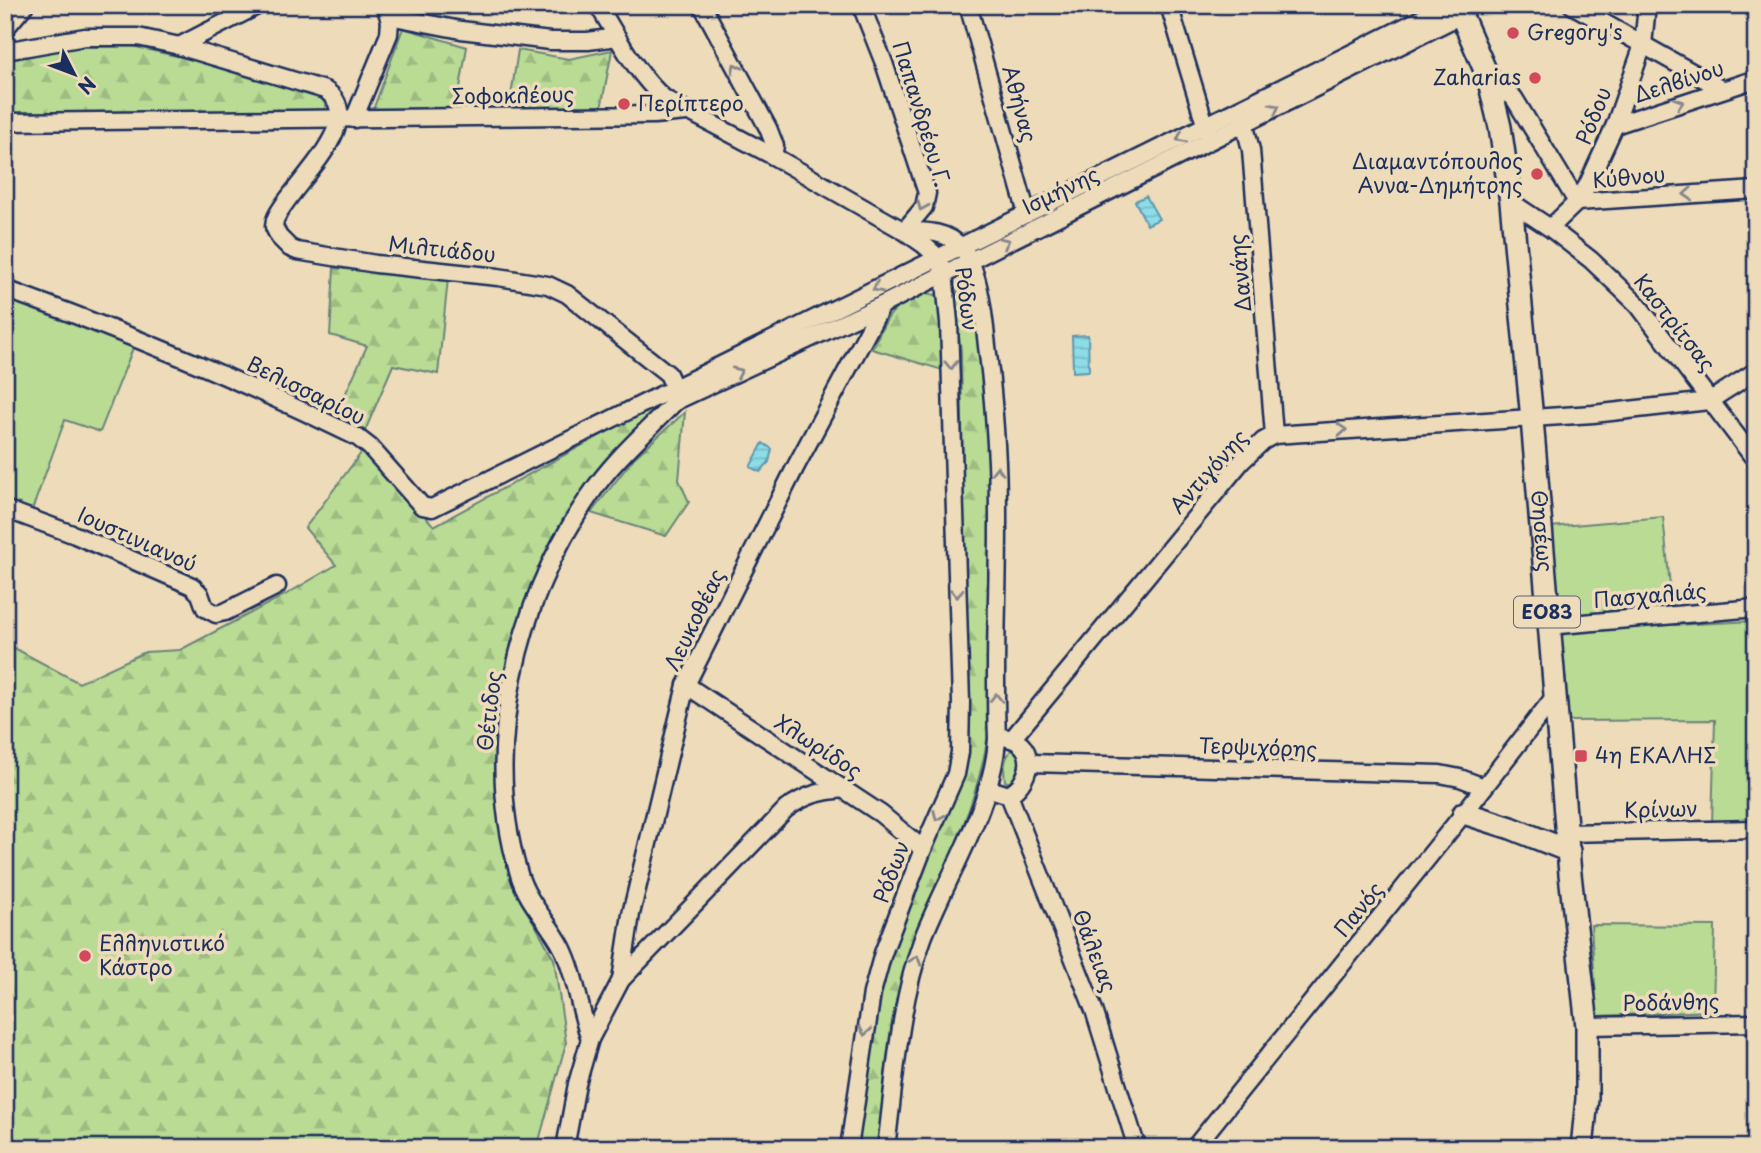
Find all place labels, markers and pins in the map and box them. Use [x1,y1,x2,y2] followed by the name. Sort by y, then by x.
[1527,15,1623,47] place label: Gregory's
[1505,25,1521,41] marker: Gregory's
[1433,60,1521,92] place label: Zaharias
[1527,70,1543,86] marker: Zaharias
[638,86,744,118] place label: Περίπτερο
[616,96,632,112] marker: Περίπτερο
[1352,144,1523,200] place label: Διαμαντόπουλος Αννα-Δημήτρης
[1529,166,1545,182] marker: Διαμαντόπουλος Αννα-Δημήτρης
[1595,738,1716,770] place label: 4η ΕΚΑΛΗΣ
[1573,748,1589,764] marker: 4η ΕΚΑΛΗΣ
[99,926,225,982] place label: Ελληνιστικό Κάστρο
[77,948,93,964] marker: Ελληνιστικό Κάστρο

